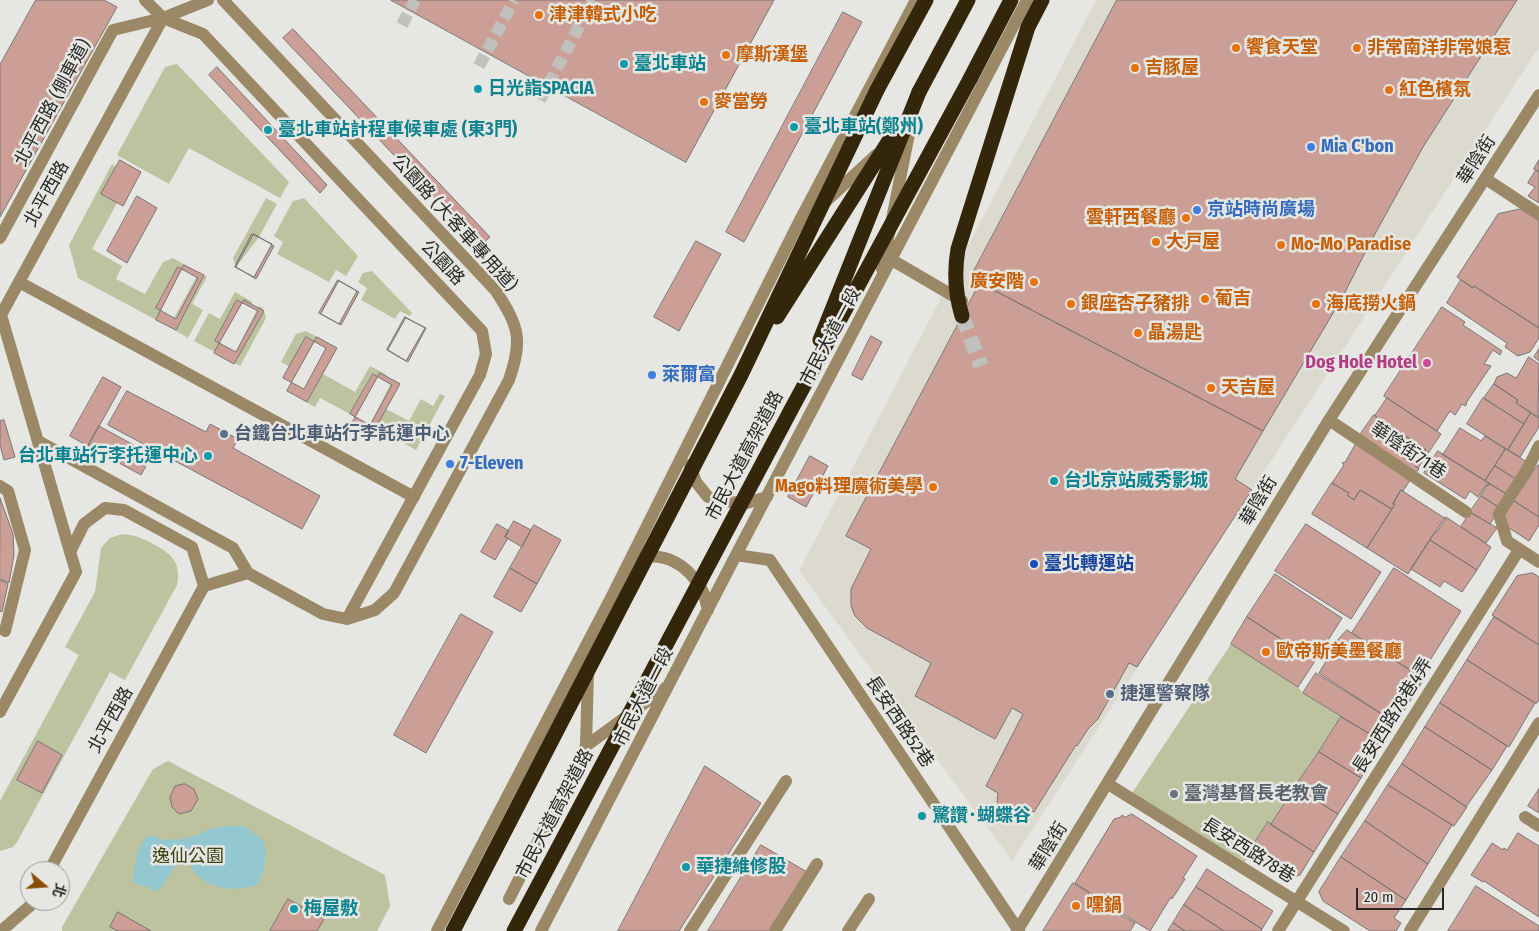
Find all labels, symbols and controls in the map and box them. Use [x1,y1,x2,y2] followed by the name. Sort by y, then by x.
[549,4,657,26] place label: 津津韓式小吃
[533,9,545,21] marker: 津津韓式小吃
[10,36,96,170] street label: 北平西路 (側車道)
[1246,37,1318,59] place label: 饗食天堂
[1367,37,1511,59] place label: 非常南洋非常娘惹
[1230,42,1242,54] marker: 饗食天堂
[1351,42,1363,54] marker: 非常南洋非常娘惹
[736,44,808,66] place label: 摩斯漢堡
[720,49,732,61] marker: 摩斯漢堡
[634,53,706,75] place label: 臺北車站
[1145,57,1199,79] place label: 吉豚屋
[618,58,630,70] marker: 臺北車站
[1129,62,1141,74] marker: 吉豚屋
[488,78,594,100] place label: 日光詣SPACIA
[1399,79,1471,101] place label: 紅色檳氛
[472,83,484,95] marker: 日光詣SPACIA
[1383,84,1395,96] marker: 紅色檳氛
[714,91,768,113] place label: 麥當勞
[698,96,710,108] marker: 麥當勞
[804,116,923,138] place label: 臺北車站(鄭州)
[278,119,517,141] place label: 臺北車站計程車候車處 (東3門)
[788,121,800,133] marker: 臺北車站(鄭州)
[262,124,274,136] marker: 臺北車站計程車候車處 (東3門)
[1453,131,1501,189] street label: 華陰街
[1321,136,1394,158] place label: Mia C'bon
[1305,141,1317,153] marker: Mia C'bon
[387,150,521,296] street label: 公園路 (大客車專用道)
[20,157,74,231] street label: 北平西路
[1207,199,1315,221] place label: 京站時尚廣場
[1191,204,1203,216] marker: 京站時尚廣場
[1086,207,1176,229] place label: 雲軒西餐廳
[1180,212,1192,224] marker: 雲軒西餐廳
[1166,231,1220,253] place label: 大戸屋
[1291,234,1411,256] place label: Mo-Mo Paradise
[416,236,468,290] street label: 公園路
[1150,236,1162,248] marker: 大戸屋
[1275,239,1287,251] marker: Mo-Mo Paradise
[970,271,1024,293] place label: 廣安階
[1028,276,1040,288] marker: 廣安階
[796,284,866,390] street label: 市民大道一段
[1215,288,1251,310] place label: 葡吉
[1081,293,1189,315] place label: 銀座杏子豬排
[1199,293,1211,305] marker: 葡吉
[1326,293,1416,315] place label: 海底撈火鍋
[1065,298,1077,310] marker: 銀座杏子豬排
[1310,298,1322,310] marker: 海底撈火鍋
[1148,322,1202,344] place label: 晶湯匙
[1132,327,1144,339] marker: 晶湯匙
[1305,352,1417,374] place label: Dog Hole Hotel
[1421,357,1433,369] marker: Dog Hole Hotel
[662,364,716,386] place label: 萊爾富
[646,369,658,381] marker: 萊爾富
[1221,377,1275,399] place label: 天吉屋
[1205,382,1217,394] marker: 天吉屋
[702,387,788,525] street label: 市民大道高架道路
[1366,418,1450,484] street label: 華陰街71巷
[234,423,450,445] place label: 台鐵台北車站行李託運中心
[218,428,230,440] marker: 台鐵台北車站行李託運中心
[18,445,198,467] place label: 台北車站行李托運中心
[202,450,214,462] marker: 台北車站行李托運中心
[460,453,523,475] place label: 7-Eleven
[444,458,456,470] marker: 7-Eleven
[1064,470,1208,492] place label: 台北京站威秀影城
[1236,472,1282,530] street label: 華陰街
[1048,475,1060,487] marker: 台北京站威秀影城
[775,476,923,498] place label: Mago料理魔術美學
[927,481,939,493] marker: Mago料理魔術美學
[1044,553,1134,575] place label: 臺北轉運站
[1028,558,1040,570] marker: 臺北轉運站
[1276,641,1402,663] place label: 歐帝斯美墨餐廳
[610,644,678,750] street label: 市民大道一段
[1260,646,1272,658] marker: 歐帝斯美墨餐廳
[1349,654,1437,778] street label: 長安西路78巷4弄
[860,672,938,772] street label: 長安西路52巷
[84,683,138,757] street label: 北平西路
[1120,683,1210,705] place label: 捷運警察隊
[1104,688,1116,700] marker: 捷運警察隊
[512,745,598,883] street label: 市民大道高架道路
[1184,783,1328,805] place label: 臺灣基督長老教會
[1168,788,1180,800] marker: 臺灣基督長老教會
[932,805,1031,827] place label: 驚讚･蝴蝶谷
[916,810,928,822] marker: 驚讚･蝴蝶谷
[1197,814,1299,888] street label: 長安西路78巷
[1026,818,1072,876] street label: 華陰街
[152,846,224,868] park label: 逸仙公園
[696,856,786,878] place label: 華捷維修股
[20,861,70,911] north arrow
[680,861,692,873] marker: 華捷維修股
[1359,878,1446,910] scale bar
[49,881,69,900] text: 北
[1364,888,1394,906] text: 20 m
[1086,895,1122,917] place label: 嘿鍋
[304,898,358,920] place label: 梅屋敷
[1070,900,1082,912] marker: 嘿鍋
[288,903,300,915] marker: 梅屋敷

